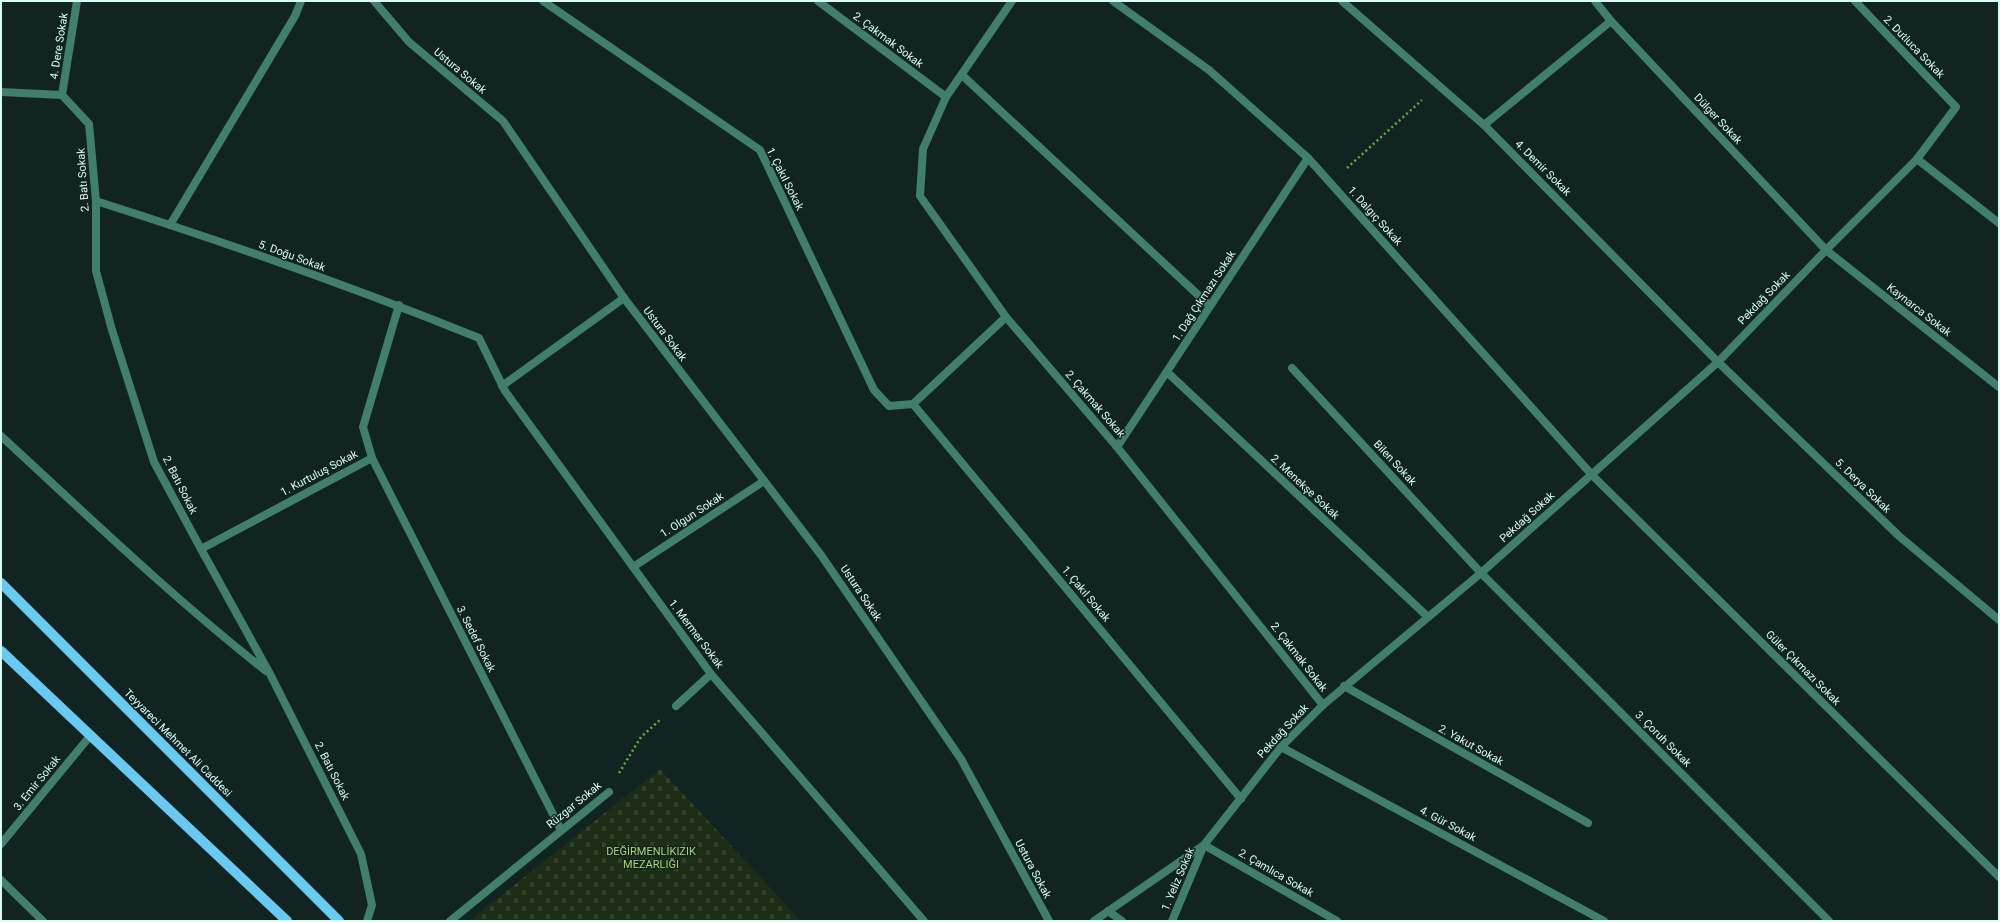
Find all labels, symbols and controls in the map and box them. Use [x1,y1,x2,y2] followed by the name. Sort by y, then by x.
[850,9,926,71] street label: 2. Çakmak Sokak
[47,11,71,80] street label: 4. Dere Sokak
[1881,13,1947,81] street label: 2. Dutluca Sokak
[431,45,489,97] street label: Ustura Sokak
[1691,91,1745,147] street label: Dülger Sokak
[1512,137,1574,199] street label: 4. Demir Sokak
[764,145,807,213] street label: 1. Çakıl Sokak
[74,147,92,212] street label: 2. Batı Sokak
[1345,184,1405,249] street label: 1. Dalgıç Sokak
[257,238,328,274] street label: 5. Doğu Sokak
[1170,248,1239,344] street label: 1. Dağ Çıkmazı Sokak
[1735,268,1793,327] street label: Pekdağ Sokak
[1884,281,1954,339] street label: Kaynarca Sokak
[640,304,690,364] street label: Ustura Sokak
[1062,368,1128,440] street label: 2. Çakmak Sokak
[1371,438,1419,489] street label: Bilen Sokak
[278,447,360,499] street label: 1. Kurtuluş Sokak
[1268,452,1342,522] street label: 2. Menekşe Sokak
[160,454,200,517] street label: 2. Batı Sokak
[1832,456,1894,516] street label: 5. Derya Sokak
[658,489,727,540] street label: 1. Olgun Sokak
[1497,489,1557,545] street label: Pekdağ Sokak
[838,563,885,624] street label: Ustura Sokak
[1059,564,1113,625] street label: 1. Çakıl Sokak
[666,597,726,671] street label: 1. Mermer Sokak
[454,604,498,675] street label: 3. Sedef Sokak
[1268,620,1330,695] street label: 2. Çakmak Sokak
[1763,628,1843,708] street label: Güler Çıkmazı Sokak
[121,686,235,800] street label: Teyyareci Mehmet Ali Caddesi
[1255,701,1312,761] street label: Pekdağ Sokak
[1632,708,1694,770] street label: 3. Çoruh Sokak
[1436,722,1506,768] street label: 2. Yakut Sokak
[312,740,352,803] street label: 2. Batı Sokak
[11,753,63,813] street label: 3. Emir Sokak
[544,779,604,831] street label: Rüzgar Sokak
[1418,804,1479,844] street label: 4. Gür Sokak
[1012,837,1054,901] street label: Ustura Sokak
[606,845,696,871] park label: DEĞİRMENLİKIZIK MEZARLIĞI
[1159,845,1197,913] street label: 1. Yeliz Sokak
[1236,846,1316,900] street label: 2. Çamlıca Sokak

